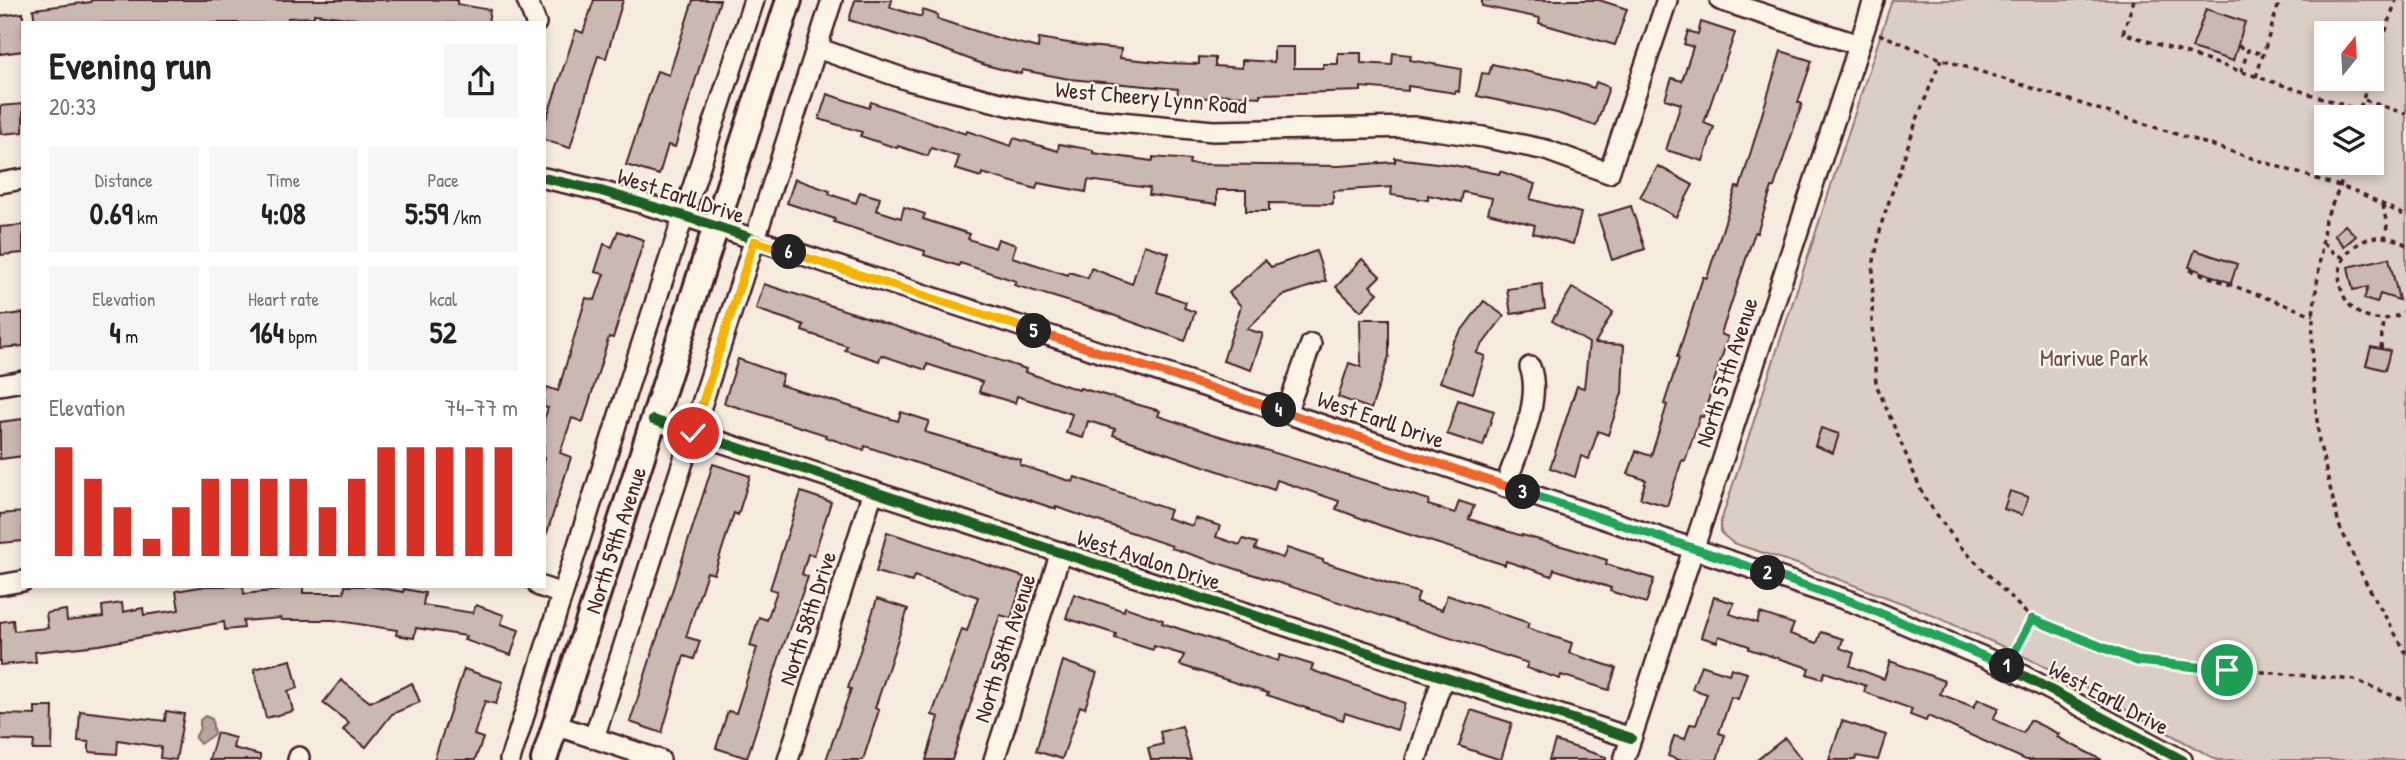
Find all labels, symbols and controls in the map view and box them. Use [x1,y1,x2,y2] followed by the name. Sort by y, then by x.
[2314,21,2384,91] north arrow
[2314,21,2384,175] map controls
[49,39,212,91] text: Evening run
[444,44,518,118] button: share
[1054,73,1248,121] street label: West Cheery Lynn Road
[49,91,96,122] text: 20:33
[2314,105,2384,175] button: layers
[613,160,749,230] street label: West Earll Drive
[95,167,153,193] text: Distance
[267,167,300,193] text: Time
[427,167,459,193] text: Pace
[90,193,133,233] text: 0.69
[261,193,306,233] text: 4:08
[405,193,448,233] text: 5:59
[133,204,158,230] text: km
[448,204,481,230] text: /km
[772,234,806,270] pin: 6
[785,238,792,264] text: 6
[92,286,155,312] text: Elevation
[248,286,319,312] text: Heart rate
[429,286,457,312] text: kcal
[1687,293,1765,451] street label: North 57th Avenue
[110,312,121,352] text: 4
[250,312,284,352] text: 164
[430,312,457,352] text: 52
[1016,314,1052,348] pin: 5
[1029,317,1038,343] text: 5
[121,323,138,349] text: m
[284,323,317,349] text: bpm
[2040,342,2148,373] park label: Marivue Park
[1314,383,1448,455] street label: West Earll Drive
[49,392,125,423] text: Elevation
[445,392,518,423] text: 74–77 m
[1262,392,1296,428] pin: 4
[1275,396,1282,422] text: 4
[663,403,723,463] pin
[674,414,712,452] icon: check
[577,463,653,617] street label: North 59th Avenue
[1506,475,1540,510] pin: 3
[1518,478,1527,504] text: 3
[1073,521,1225,597] street label: West Avalon Drive
[771,547,843,689] street label: North 58th Drive
[1750,556,1786,590] pin: 2
[1763,559,1772,585] text: 2
[965,570,1043,726] street label: North 58th Avenue
[2197,640,2257,700] pin
[1990,648,2024,684] pin: 1
[2208,651,2246,689] icon: arrive
[2003,652,2010,678] text: 1
[2043,652,2175,742] street label: West Earll Drive

